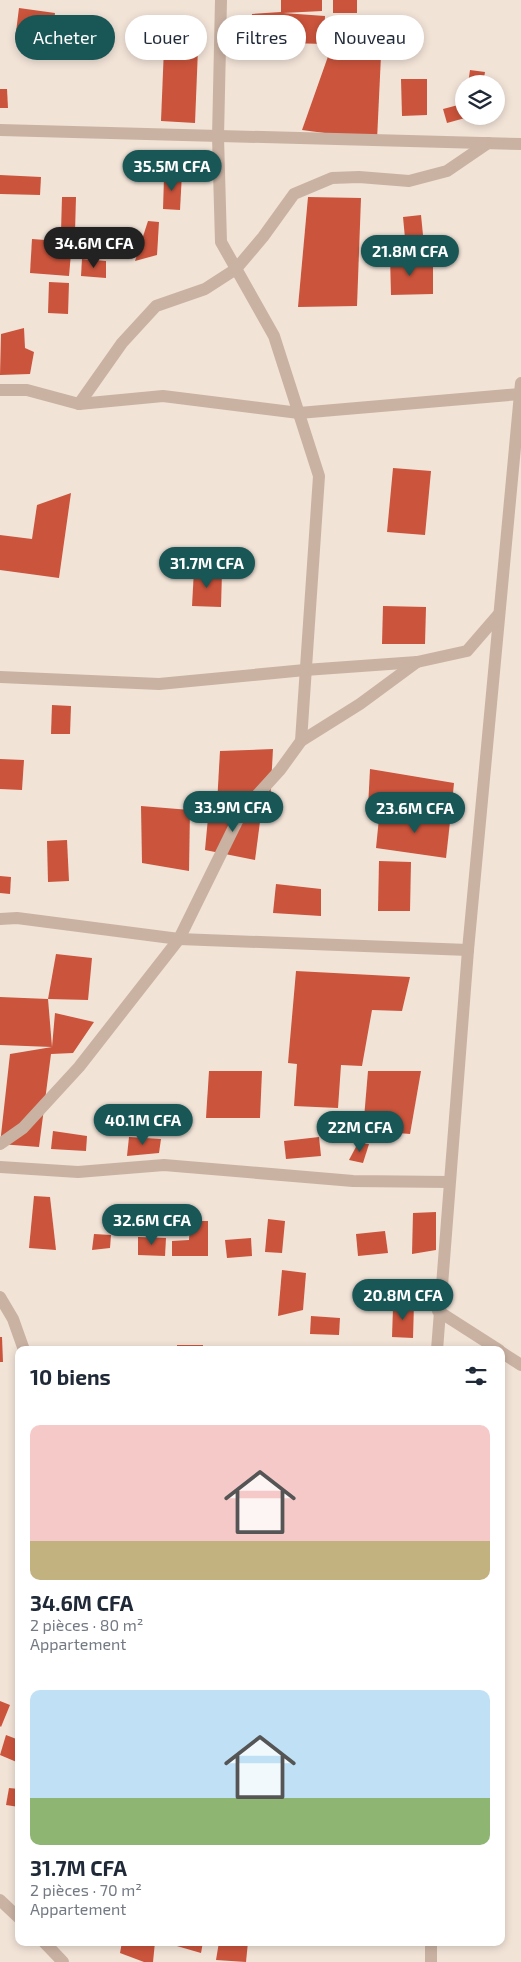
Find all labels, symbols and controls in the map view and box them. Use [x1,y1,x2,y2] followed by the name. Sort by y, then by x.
[15,15,115,60] chip: Acheter
[125,15,207,60] chip: Louer
[217,15,306,60] chip: Filtres
[316,15,424,60] chip: Nouveau
[455,75,505,125] map controls
[455,75,505,125] button: layers
[115,150,229,192] pin: 35.5M CFA
[134,156,210,175] text: 35.5M CFA
[37,226,151,269] pin: 34.6M CFA
[55,233,133,252] text: 34.6M CFA
[353,234,467,277] pin: 21.8M CFA
[372,241,448,260] text: 21.8M CFA
[150,546,264,589] pin: 31.7M CFA
[170,553,244,572] text: 31.7M CFA
[176,790,290,833] pin: 33.9M CFA
[358,792,472,834] pin: 23.6M CFA
[194,797,272,816] text: 33.9M CFA
[376,798,454,817] text: 23.6M CFA
[86,1104,200,1146] pin: 40.1M CFA
[105,1110,181,1129] text: 40.1M CFA
[314,1110,406,1153] pin: 22M CFA
[328,1117,392,1136] text: 22M CFA
[95,1204,209,1246] pin: 32.6M CFA
[113,1210,191,1229] text: 32.6M CFA
[346,1278,460,1321] pin: 20.8M CFA
[363,1285,443,1304] text: 20.8M CFA
[462,1362,490,1390] icon: filters
[30,1364,111,1389] text: 10 biens
[215,1457,305,1547] icon: home
[30,1590,133,1615] text: 34.6M CFA
[30,1615,143,1634] text: 2 pièces · 80 m²
[30,1634,126,1653] text: Appartement
[215,1722,305,1812] icon: home
[30,1855,127,1880] text: 31.7M CFA
[30,1880,142,1899] text: 2 pièces · 70 m²
[30,1899,126,1918] text: Appartement

